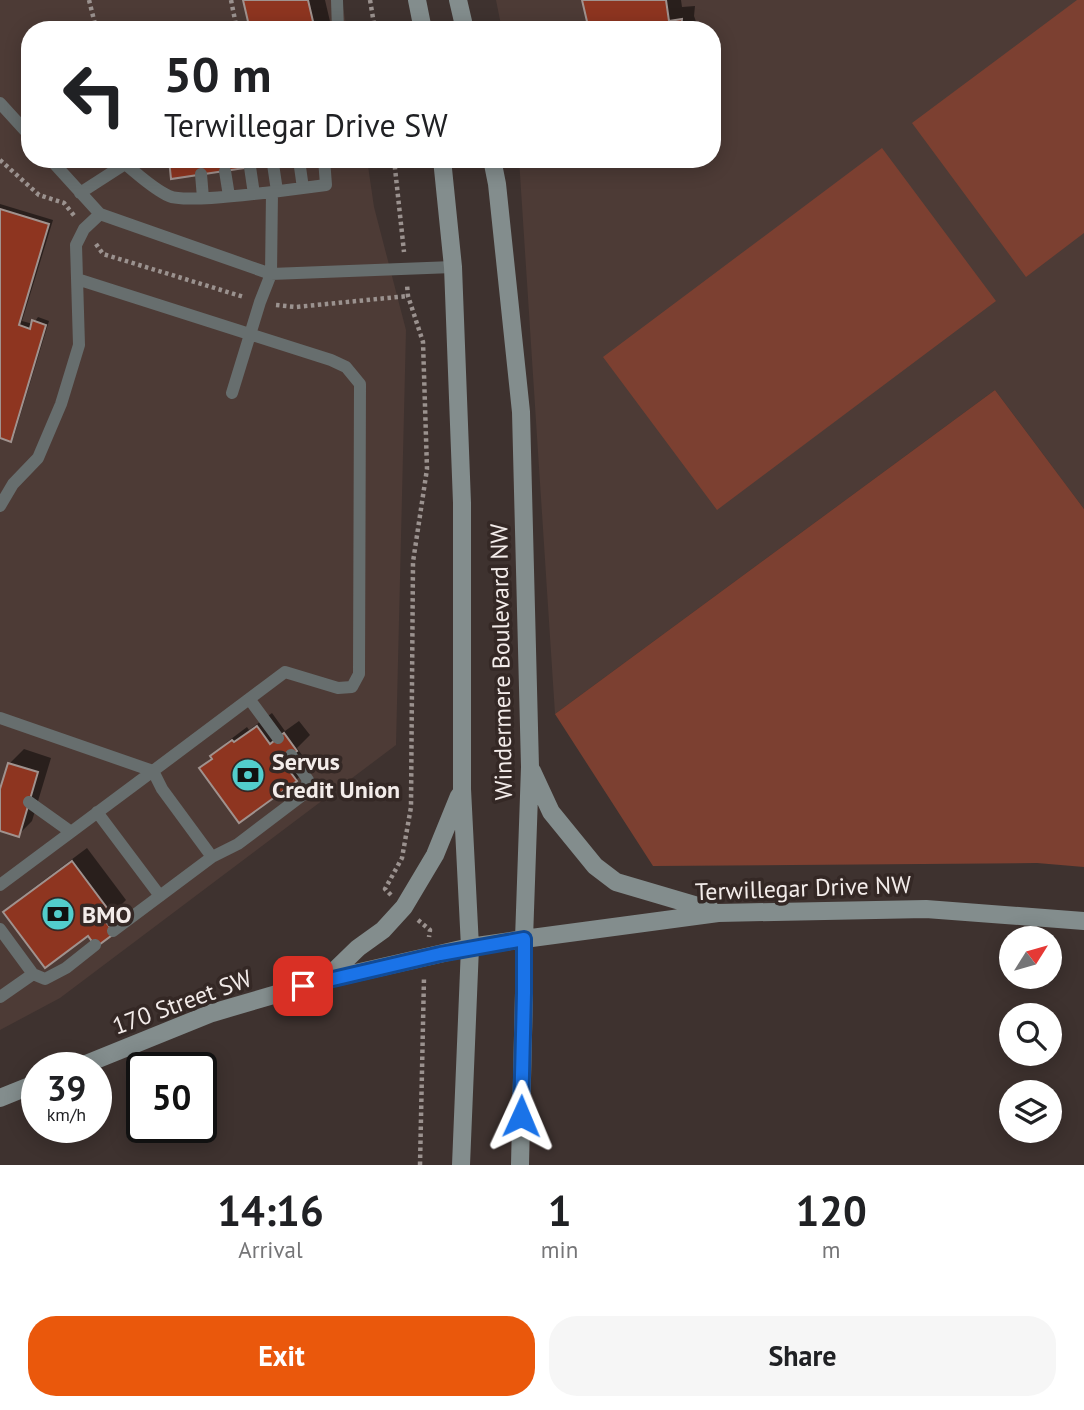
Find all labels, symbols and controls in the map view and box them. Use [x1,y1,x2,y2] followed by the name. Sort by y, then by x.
[164,42,271,106] text: 50 m
[49,49,140,140] icon: left
[164,104,448,146] text: Terwillegar Drive SW
[483,523,519,801] street label: Windermere Boulevard NW
[272,746,400,805] place label: Servus Credit Union
[229,756,267,794] bank icon: Servus Credit Union
[694,869,912,907] street label: Terwillegar Drive NW
[39,895,77,933] bank icon: BMO
[82,899,131,930] place label: BMO
[999,926,1062,989] north arrow
[999,926,1062,1143] map controls
[273,956,333,1016] pin
[108,962,256,1042] street label: 170 Street SW
[284,967,322,1005] icon: arrive
[999,1003,1062,1066] button: search
[126,1052,217,1143] speed limit sign: 50
[47,1065,86,1111] text: 39
[484,1079,558,1153] position arrow
[999,1080,1062,1143] button: layers
[47,1103,86,1126] text: km/h
[217,1183,324,1238] text: 14:16
[548,1183,571,1238] text: 1
[795,1183,867,1238] text: 120
[238,1235,303,1264] text: Arrival
[541,1235,578,1264] text: min
[822,1235,840,1264] text: m
[28,1316,535,1396] button: Exit
[549,1316,1056,1396] button: Share

